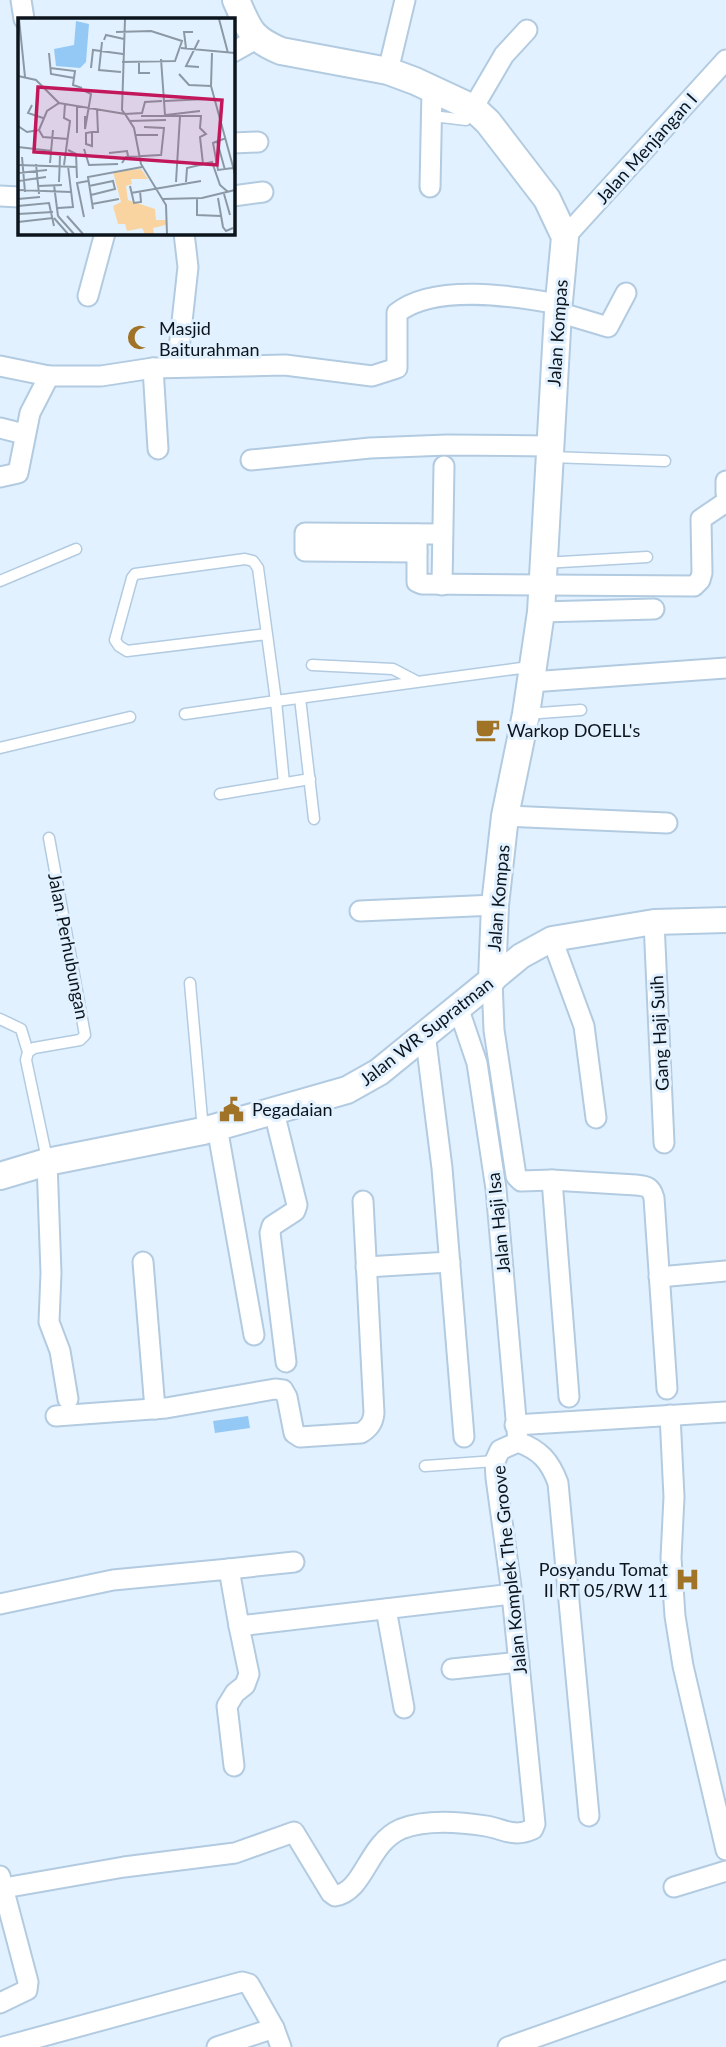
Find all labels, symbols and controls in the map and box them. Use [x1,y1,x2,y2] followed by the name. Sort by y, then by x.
[18,18,234,234] inset map
[591,88,701,208] street label: Jalan Menjangan I
[542,279,572,387] street label: Jalan Kompas
[159,317,259,360] place label: Masjid Baiturahman
[125,324,153,352] mosque icon: Masjid Baiturahman
[473,716,501,744] cafe icon: Warkop DOELL's
[507,719,640,741] place label: Warkop DOELL's
[482,843,514,952] street label: Jalan Kompas
[44,871,94,1021] street label: Jalan Perhubungan
[355,972,497,1090] street label: Jalan WR Supratman
[645,975,673,1091] street label: Gang Haji Suih
[218,1095,246,1123] public building icon: Pegadaian
[252,1098,332,1120] place label: Pegadaian
[482,1172,514,1274] street label: Jalan Haji Isa
[487,1464,531,1676] street label: Jalan Komplek The Groove
[539,1558,669,1601] place label: Posyandu Tomat II RT 05/RW 11
[674,1565,702,1593] hospital icon: Posyandu Tomat II RT 05/RW 11

